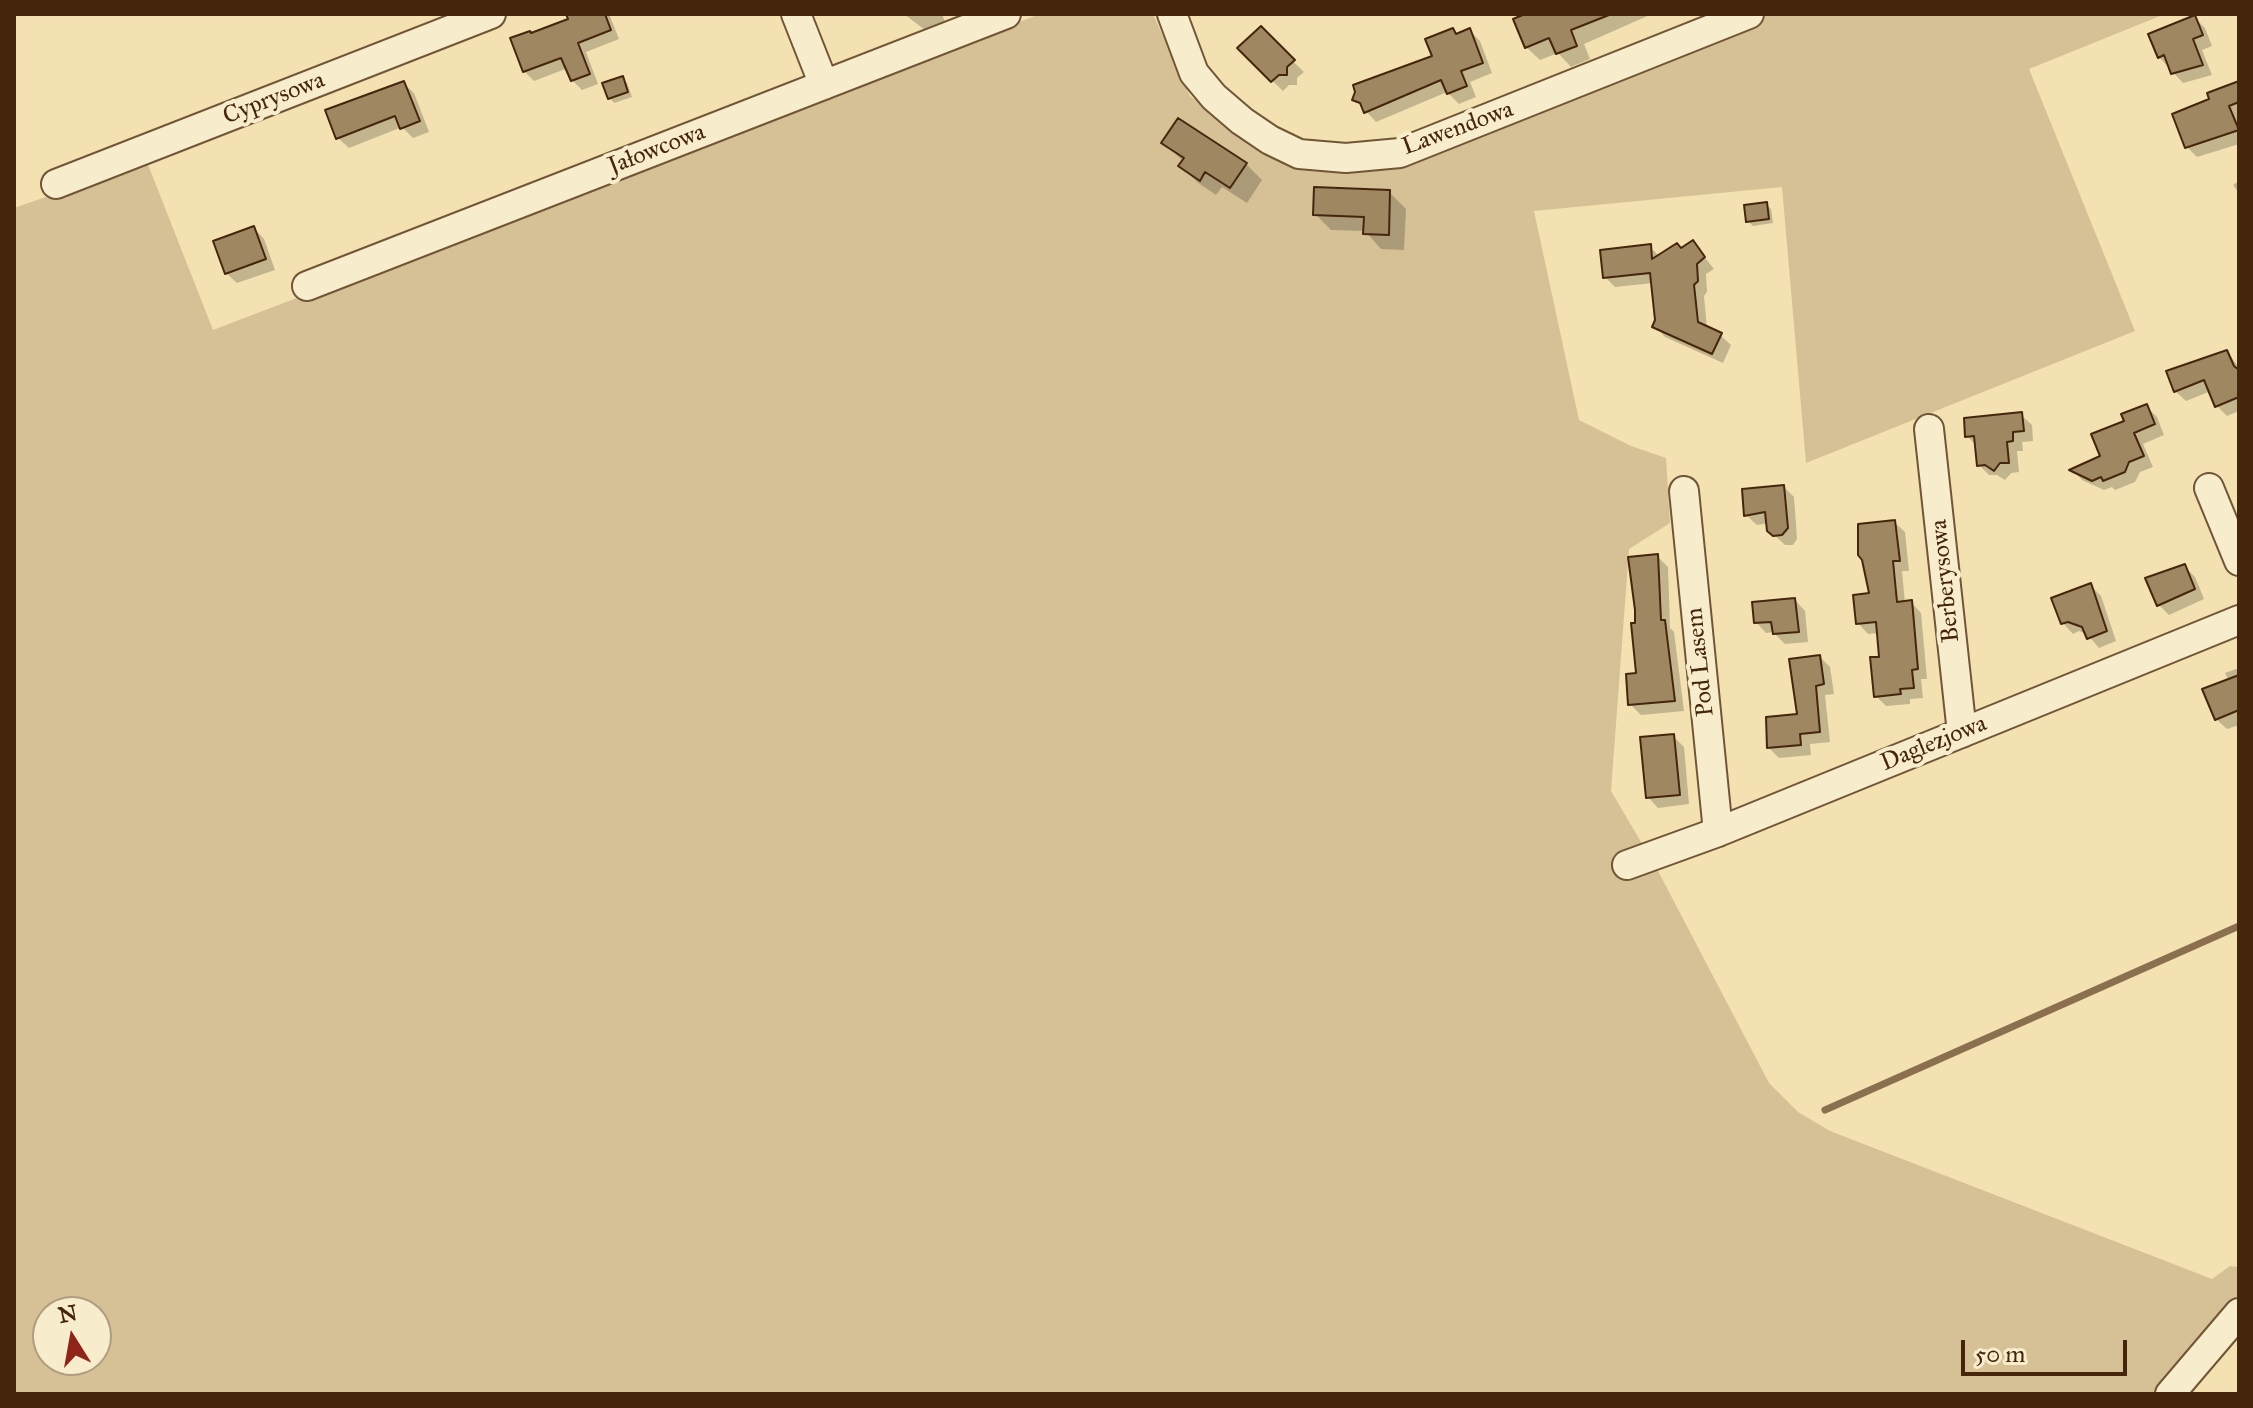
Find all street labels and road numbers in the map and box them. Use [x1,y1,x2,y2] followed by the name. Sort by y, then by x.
[219,66,329,132] street label: Cyprysowa
[1398,96,1518,162] street label: Lawendowa
[604,118,710,182] street label: Jałowcowa
[1925,518,1967,644] street label: Berberysowa
[1681,606,1721,718] street label: Pod Lasem
[1877,710,1991,778] street label: Daglezjowa

